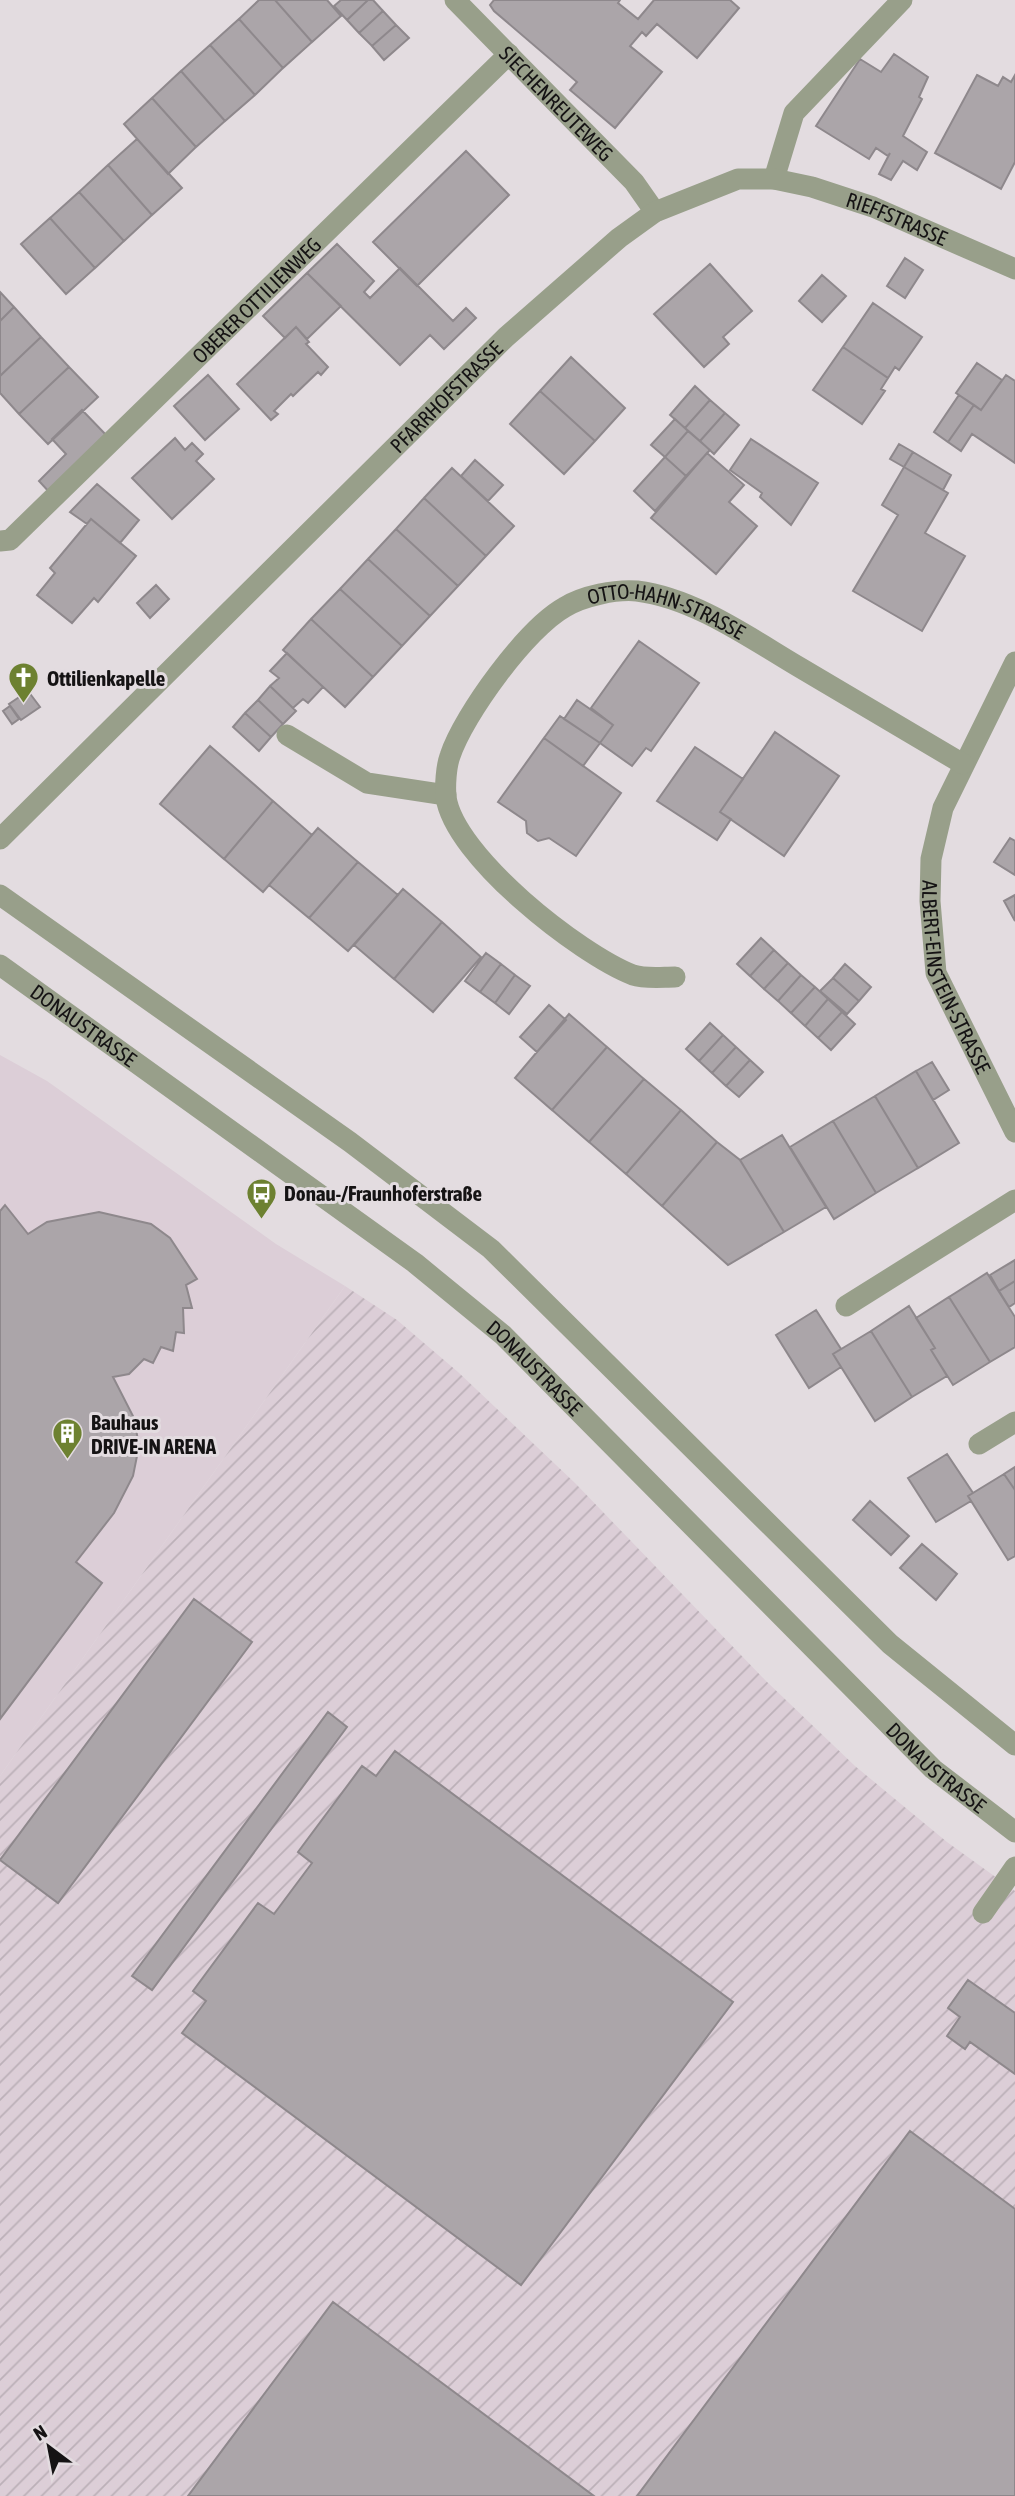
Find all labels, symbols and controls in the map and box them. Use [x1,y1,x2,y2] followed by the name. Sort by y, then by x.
[495,41,618,166] street label: SIECHENREUTEWEG
[843,187,951,250] street label: RIEFFSTRASSE
[187,232,326,368] street label: OBERER OTTILIENWEG
[385,336,507,457] street label: PFARRHOFSTRASSE
[584,579,749,644] street label: OTTO-HAHN-STRASSE
[7,661,41,705] church icon: Ottilienkapelle
[47,666,165,690] place label: Ottilienkapelle
[918,880,996,1077] street label: ALBERT-EINSTEIN-STRASSE
[26,979,141,1071] street label: DONAUSTRASSE
[244,1176,278,1220] bus stop icon: Donau-/Fraunhoferstraße
[284,1181,482,1205] place label: Donau-/Fraunhoferstraße
[482,1315,587,1420] street label: DONAUSTRASSE
[91,1410,217,1458] place label: Bauhaus DRIVE-IN ARENA
[51,1417,85,1461] building icon: Bauhaus DRIVE-IN ARENA
[882,1717,991,1817] street label: DONAUSTRASSE
[14,2412,84,2482] north arrow
[29,2420,51,2445] text: N

